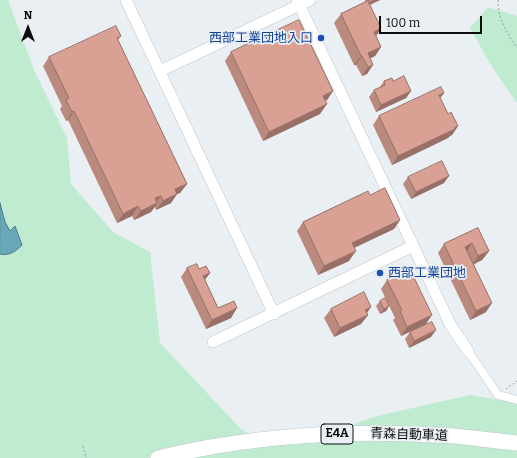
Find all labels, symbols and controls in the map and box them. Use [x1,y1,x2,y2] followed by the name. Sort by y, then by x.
[8,8,48,48] north arrow
[381,8,484,34] scale bar
[24,9,32,22] text: N
[386,16,420,30] text: 100 m
[209,30,313,46] place label: 西部工業団地入口
[316,33,326,43] marker: 西部工業団地入口
[388,265,466,281] place label: 西部工業団地
[375,268,385,278] marker: 西部工業団地
[321,424,353,444] road number: E4A
[370,426,448,444] street label: 青森自動車道

